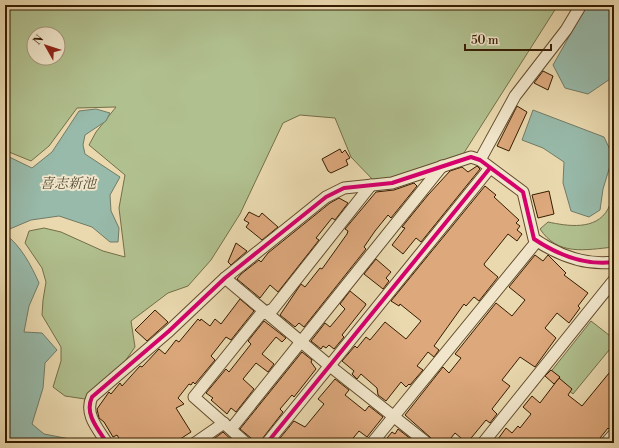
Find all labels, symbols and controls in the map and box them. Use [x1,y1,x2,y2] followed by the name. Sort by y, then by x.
[26,26,66,66] north arrow
[465,26,551,52] scale bar
[31,32,47,48] text: N
[471,33,499,48] text: 50 m
[40,175,98,193] water label: 喜志新池

